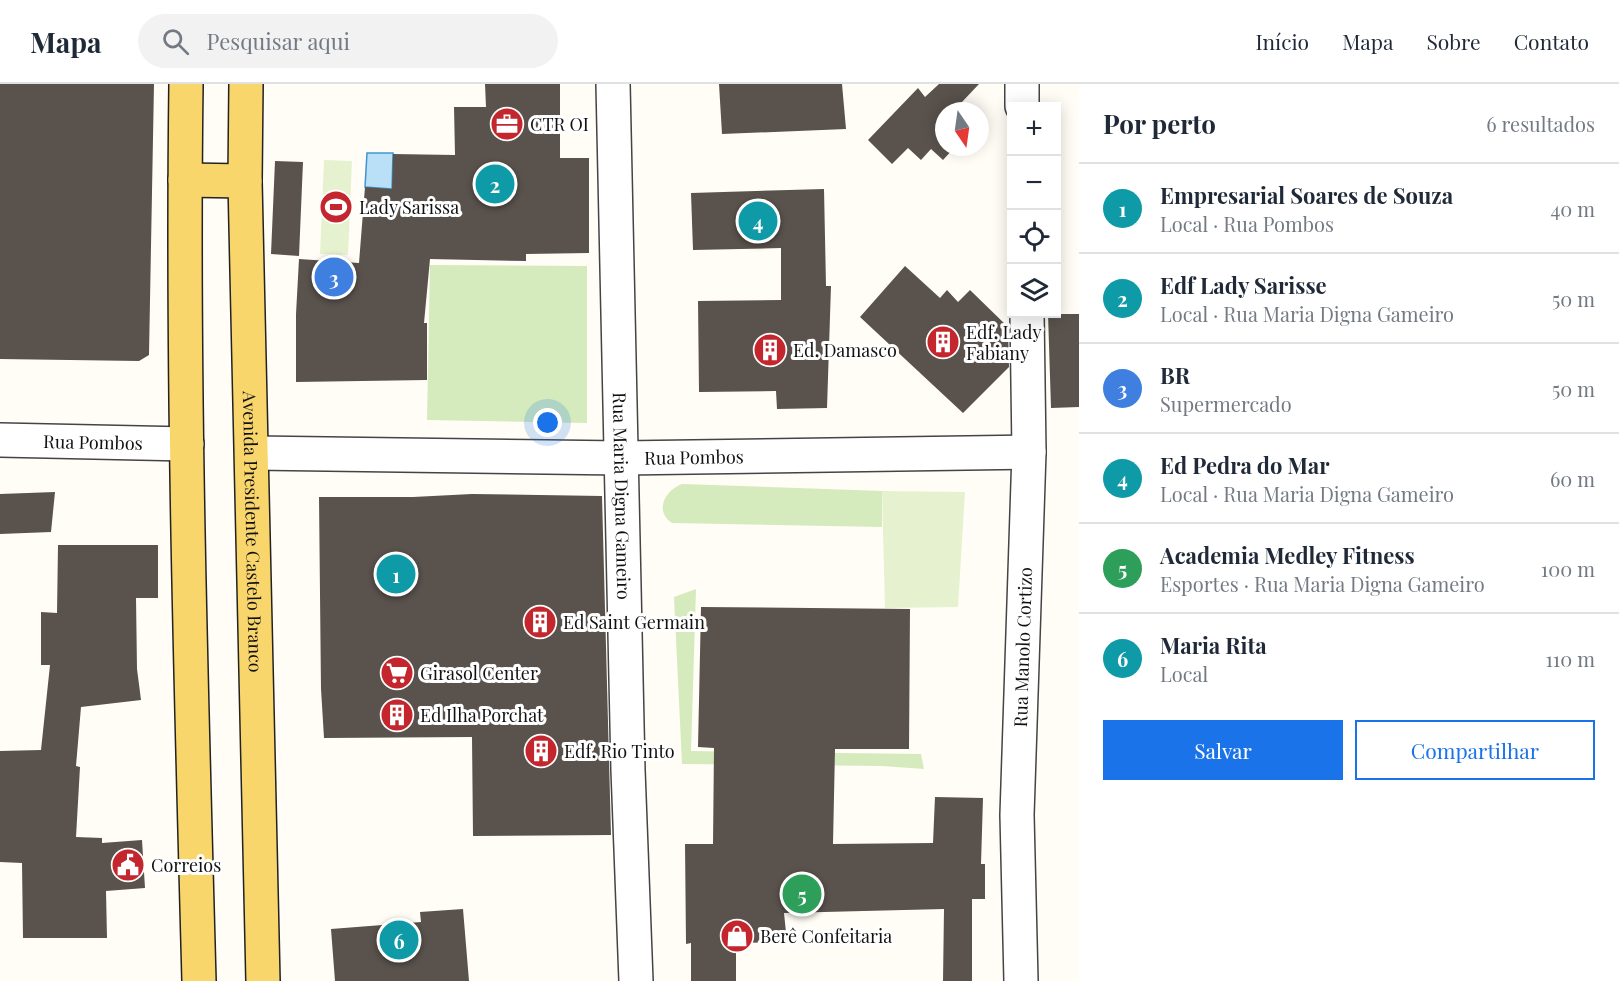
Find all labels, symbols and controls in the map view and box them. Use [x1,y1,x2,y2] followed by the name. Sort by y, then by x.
[138,14,558,68] search box
[30,23,102,60] text: Mapa
[159,25,192,58] icon: search
[207,26,350,56] text: Pesquisar aqui
[1255,27,1309,55] text: Início
[1342,27,1393,55] text: Mapa
[1426,27,1481,55] text: Sobre
[1514,27,1589,55] text: Contato
[935,102,989,156] north arrow
[1007,102,1061,318] map controls
[1007,102,1061,156] button: +
[489,106,525,142] office icon: CTR OI
[1103,106,1216,141] text: Por perto
[1486,110,1595,137] text: 6 resultados
[530,112,589,136] place label: CTR OI
[1007,156,1061,210] button: −
[476,162,514,206] pin: 2
[1160,180,1453,210] text: Empresarial Soares de Souza
[318,189,354,225] sports icon: Lady Sarissa
[359,195,459,219] place label: Lady Sarissa
[1119,195,1126,222] text: 1
[1550,195,1595,222] text: 40 m
[738,198,777,244] pin: 4
[1007,210,1061,264] button: locate
[1160,210,1334,237] text: Local · Rua Pombos
[314,254,354,300] pin: 3
[1007,264,1061,318] button: layers
[1160,270,1327,300] text: Edf Lady Sarisse
[1117,285,1128,312] text: 2
[1552,285,1595,312] text: 50 m
[1160,300,1454,327] text: Local · Rua Maria Digna Gameiro
[966,320,1042,365] place label: Edf. Lady Fabiany
[925,324,961,360] building icon: Edf. Lady Fabiany
[752,332,788,368] building icon: Ed. Damasco
[793,338,897,362] place label: Ed. Damasco
[1160,360,1190,390] text: BR
[1118,375,1127,402] text: 3
[1552,375,1595,402] text: 50 m
[238,390,268,673] street label: Avenida Presidente Castelo Branco
[1160,390,1292,417] text: Supermercado
[608,392,636,600] street label: Rua Maria Digna Gameiro
[533,408,562,437] your location
[43,429,143,455] street label: Rua Pombos
[644,444,744,470] street label: Rua Pombos
[1160,450,1330,480] text: Ed Pedra do Mar
[1117,465,1128,492] text: 4
[1550,465,1595,492] text: 60 m
[1160,480,1454,507] text: Local · Rua Maria Digna Gameiro
[1160,540,1415,570] text: Academia Medley Fitness
[376,552,416,596] pin: 1
[1118,555,1127,582] text: 5
[1541,555,1595,582] text: 100 m
[1008,567,1037,728] street label: Rua Manolo Cortizo
[1160,570,1485,597] text: Esportes · Rua Maria Digna Gameiro
[522,604,558,640] building icon: Ed Saint Germain
[563,610,705,634] place label: Ed Saint Germain
[1160,630,1267,660] text: Maria Rita
[1117,645,1128,672] text: 6
[1545,645,1595,672] text: 110 m
[379,655,415,691] supermarket icon: Girasol Center
[1160,660,1208,687] text: Local
[420,661,538,685] place label: Girasol Center
[379,697,415,733] building icon: Ed Ilha Porchat
[420,703,544,727] place label: Ed Ilha Porchat
[1103,720,1343,780] button: Salvar
[1355,720,1595,780] button: Compartilhar
[523,733,559,769] building icon: Edf. Rio Tinto
[564,739,675,763] place label: Edf. Rio Tinto
[110,847,146,883] public building icon: Correios
[151,853,221,877] place label: Correios
[782,872,822,916] pin: 5
[380,918,418,962] pin: 6
[719,918,755,954] shop icon: Berê Confeitaria
[760,924,892,948] place label: Berê Confeitaria

